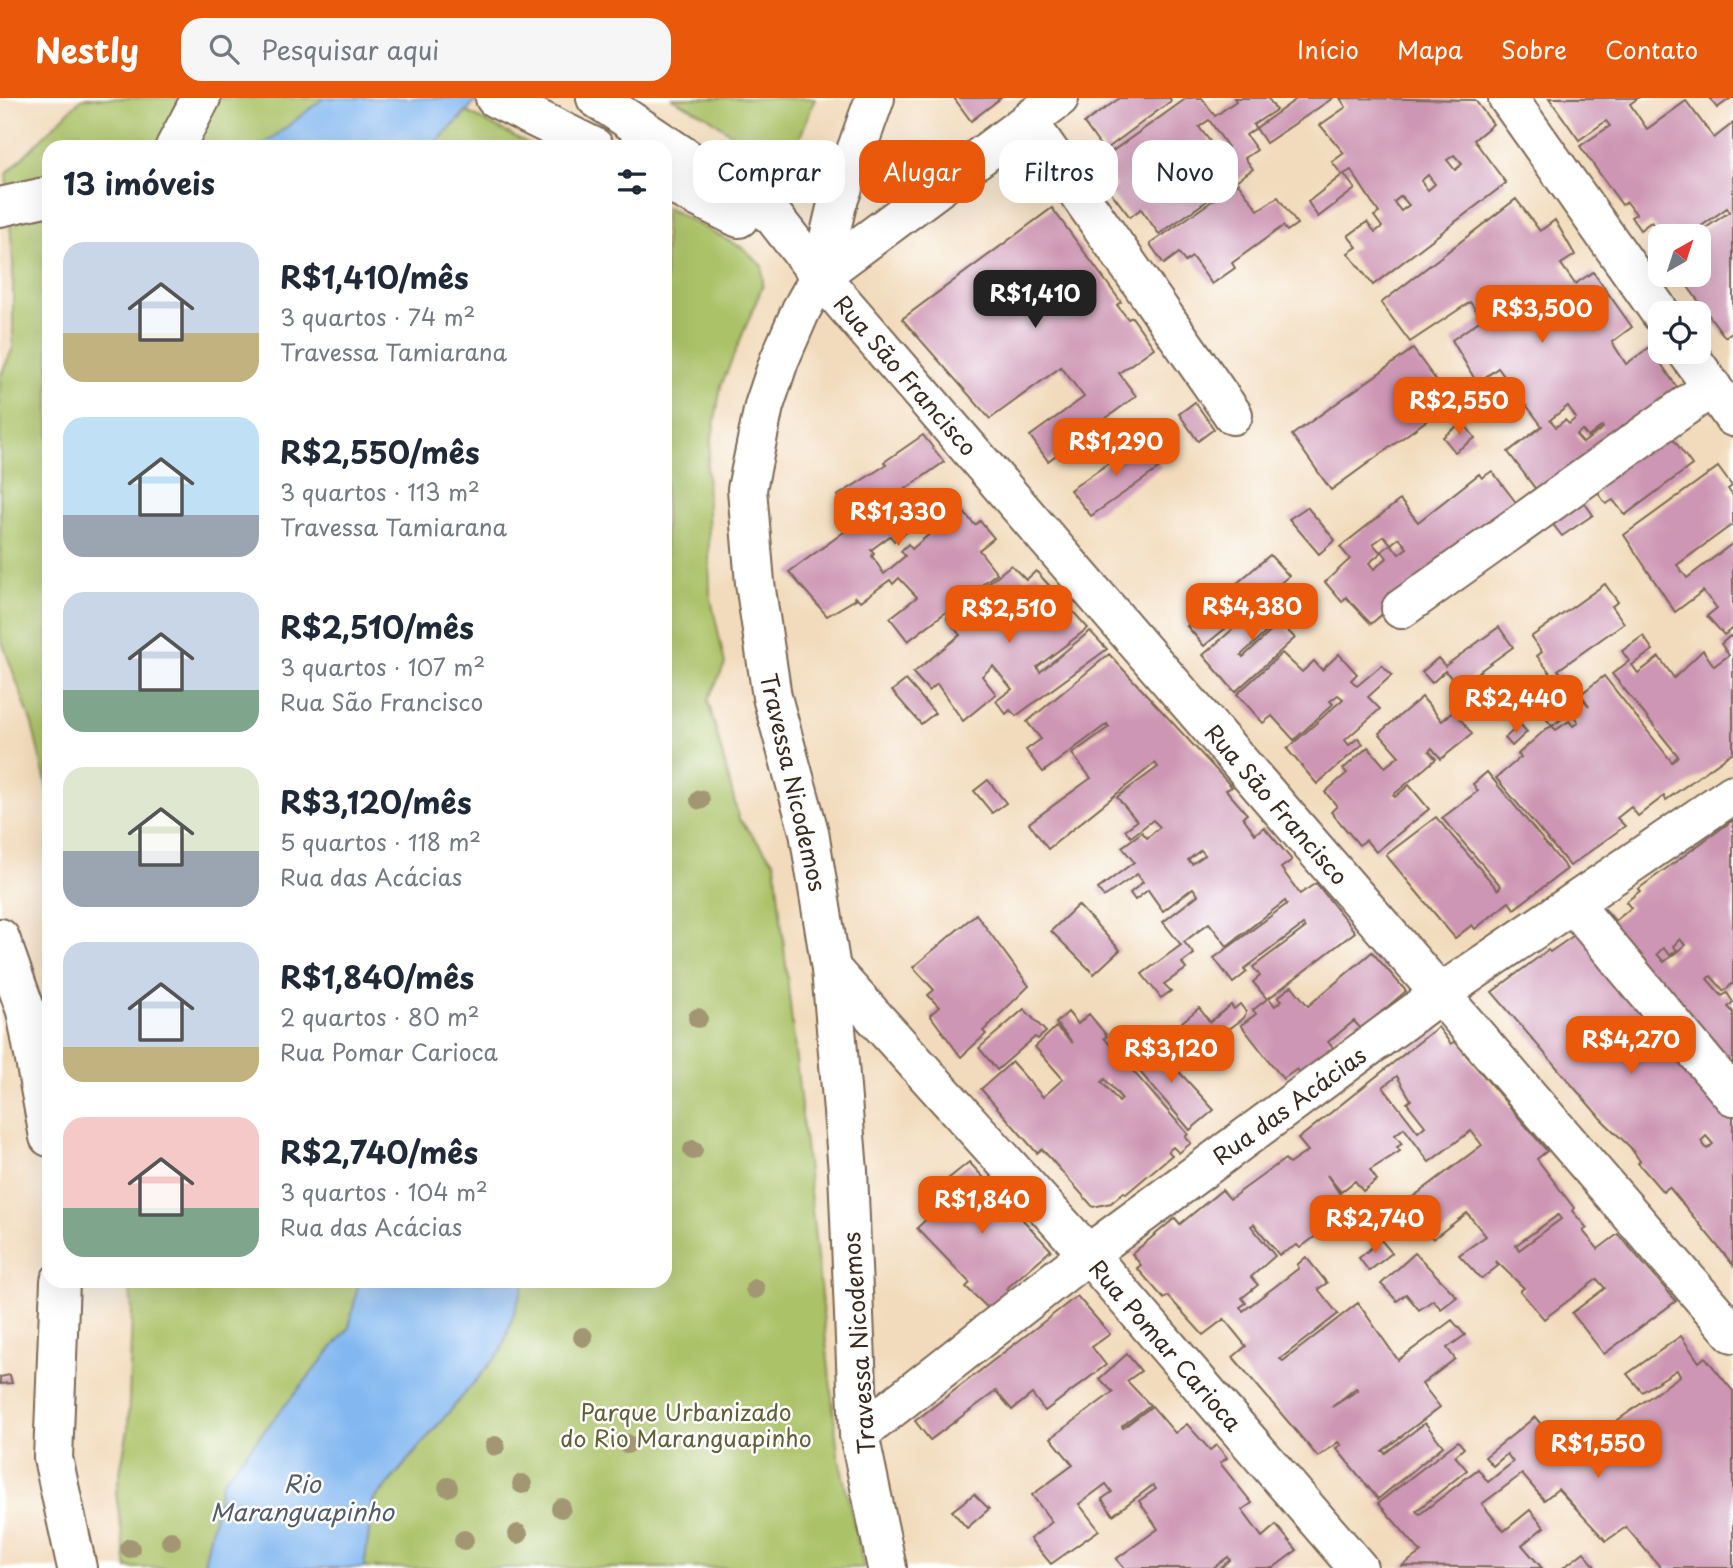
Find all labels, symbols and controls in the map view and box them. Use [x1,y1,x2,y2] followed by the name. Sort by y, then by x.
[181,18,671,81] search box
[35,24,139,74] text: Nestly
[205,30,243,68] icon: search
[261,30,439,69] text: Pesquisar aqui
[1297,31,1359,67] text: Início
[1397,31,1463,67] text: Mapa
[1501,31,1567,67] text: Sobre
[1605,31,1698,67] text: Contato
[693,140,845,203] chip: Comprar
[859,140,985,203] chip: Alugar
[999,140,1118,203] chip: Filtros
[1132,140,1238,203] chip: Novo
[63,160,215,205] text: 13 imóveis
[613,163,651,201] icon: filters
[1648,224,1712,287] north arrow
[1648,224,1711,364] map controls
[280,254,469,299] text: R$1,410/mês
[119,270,203,354] icon: home
[970,271,1100,330] pin: R$1,410
[989,275,1081,310] text: R$1,410
[1477,286,1607,345] pin: R$3,500
[826,287,986,463] street label: Rua São Francisco
[1492,290,1592,325] text: R$3,500
[280,299,475,334] text: 3 quartos · 74 m²
[1648,301,1711,364] button: locate
[280,334,507,369] text: Travessa Tamiarana
[1394,378,1524,437] pin: R$2,550
[1409,382,1509,417] text: R$2,550
[1051,418,1181,478] pin: R$1,290
[1069,423,1163,458] text: R$1,290
[280,429,480,474] text: R$2,550/mês
[119,445,203,529] icon: home
[280,474,480,509] text: 3 quartos · 113 m²
[833,489,963,548] pin: R$1,330
[850,493,946,528] text: R$1,330
[280,509,507,544] text: Travessa Tamiarana
[1187,584,1317,643] pin: R$4,380
[944,586,1074,645] pin: R$2,510
[1202,588,1302,623] text: R$4,380
[961,590,1057,625] text: R$2,510
[280,604,474,649] text: R$2,510/mês
[119,620,203,704] icon: home
[280,649,485,684] text: 3 quartos · 107 m²
[752,670,836,894] street label: Travessa Nicodemos
[1451,676,1581,735] pin: R$2,440
[1465,680,1567,715] text: R$2,440
[280,684,483,719] text: Rua São Francisco
[1197,716,1357,892] street label: Rua São Francisco
[280,779,472,824] text: R$3,120/mês
[119,795,203,879] icon: home
[280,824,481,859] text: 5 quartos · 118 m²
[280,859,462,894] text: Rua das Acácias
[280,954,474,999] text: R$1,840/mês
[119,970,203,1054] icon: home
[280,999,480,1034] text: 2 quartos · 80 m²
[1566,1016,1696,1076] pin: R$4,270
[1582,1021,1680,1056] text: R$4,270
[1106,1026,1236,1085] pin: R$3,120
[1124,1030,1218,1065] text: R$3,120
[280,1034,498,1069] text: Rua Pomar Carioca
[1205,1037,1373,1173] street label: Rua das Acácias
[280,1129,478,1174] text: R$2,740/mês
[119,1145,203,1229] icon: home
[280,1174,488,1209] text: 3 quartos · 104 m²
[917,1176,1047,1236] pin: R$1,840
[934,1181,1030,1216] text: R$1,840
[1310,1196,1440,1255] pin: R$2,740
[1326,1200,1424,1235] text: R$2,740
[280,1209,462,1244] text: Rua das Acácias
[833,1231,883,1455] street label: Travessa Nicodemos
[1081,1251,1251,1439] street label: Rua Pomar Carioca
[560,1394,812,1455] park label: Parque Urbanizado do Rio Maranguapinho
[1533,1420,1663,1480] pin: R$1,550
[1551,1425,1645,1460] text: R$1,550
[210,1465,395,1529] water label: Rio Maranguapinho

